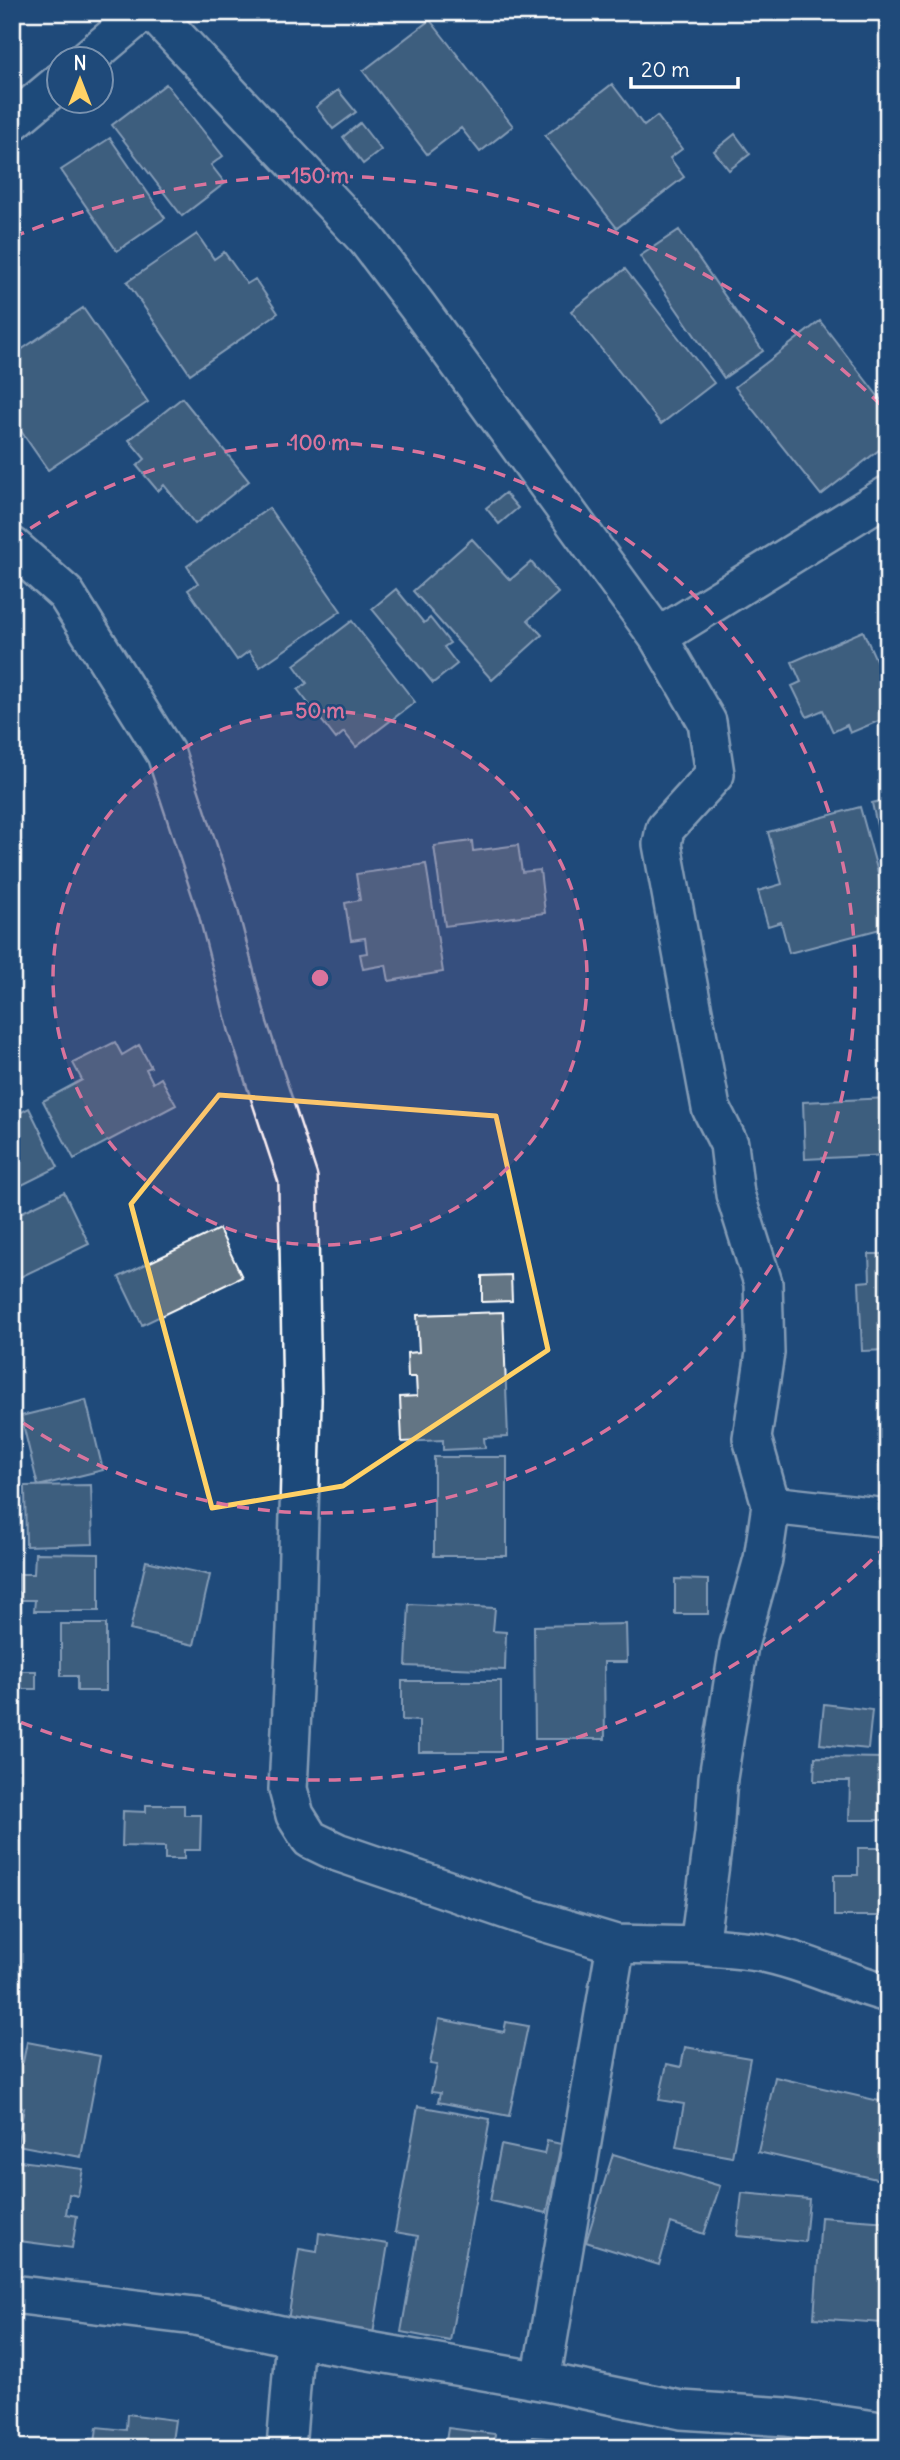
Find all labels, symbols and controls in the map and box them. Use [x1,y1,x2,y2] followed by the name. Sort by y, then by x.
[46,46,116,116] north arrow
[631,46,737,90] scale bar
[73,51,87,75] text: N
[641,56,690,83] text: 20 m
[291,162,349,189] text: 150 m
[290,429,350,456] text: 100 m
[295,697,345,724] text: 50 m
[308,966,332,990] centre of rings

